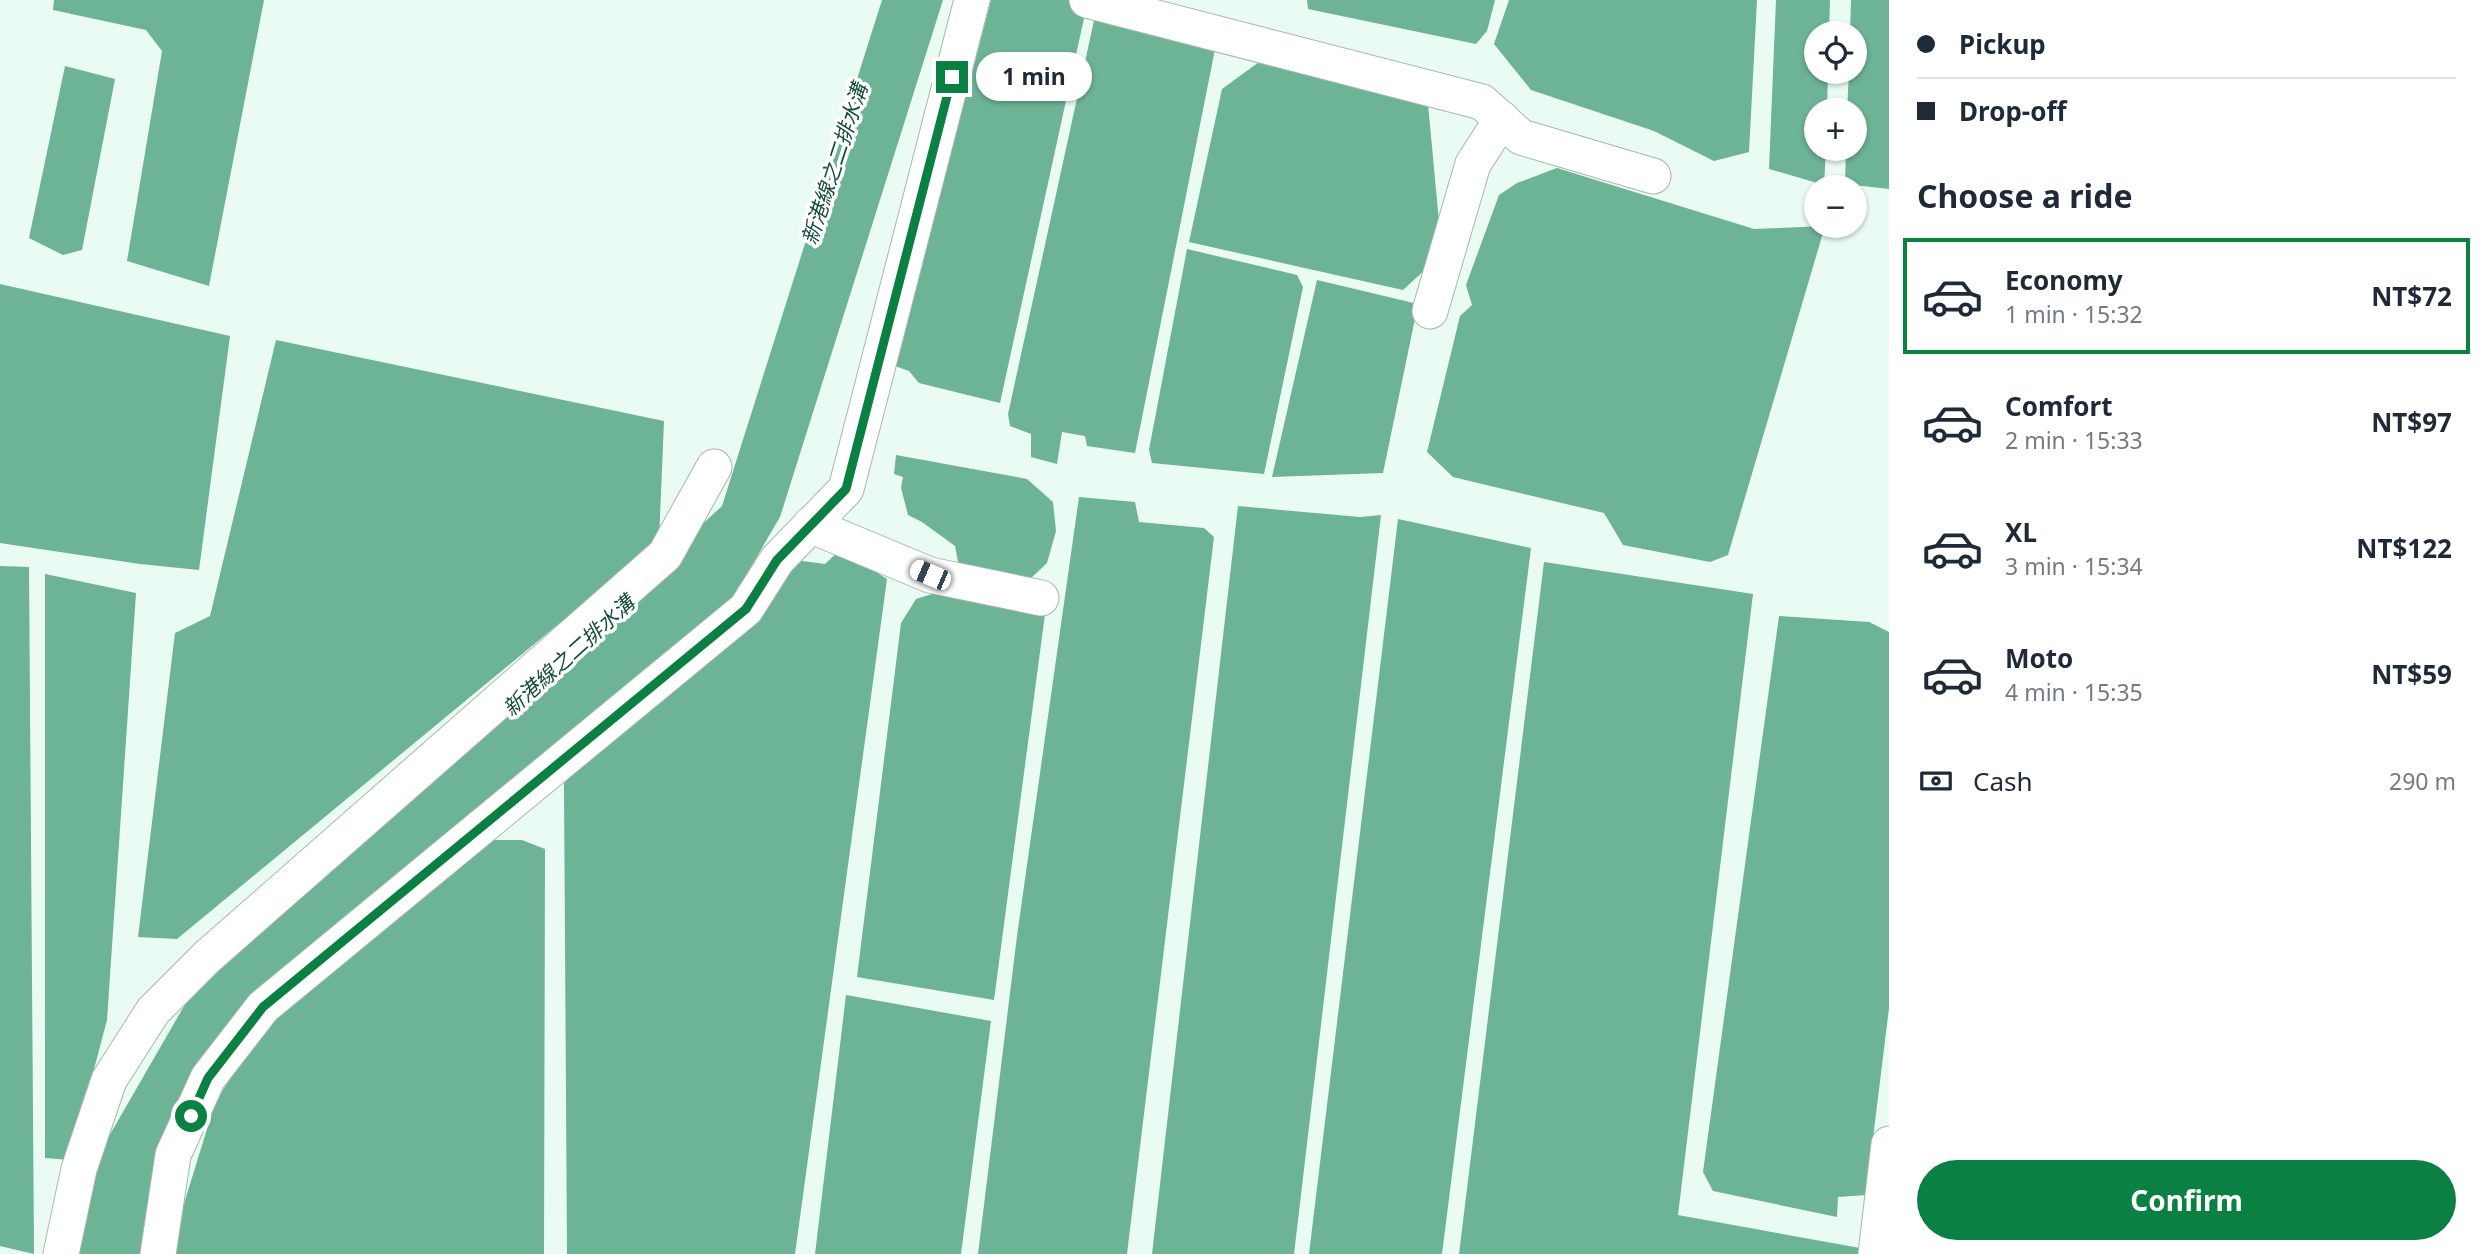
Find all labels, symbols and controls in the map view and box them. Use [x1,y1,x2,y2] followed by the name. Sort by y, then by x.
[1804,21,1867,238] map controls
[1804,21,1867,84] button: locate
[1959,26,2046,62] text: Pickup
[976,52,1092,102] callout: 1 min
[1002,60,1066,92] text: 1 min
[936,61,968,93] route end
[795,77,874,248] water label: 新港線之二排水溝
[1959,93,2066,129] text: Drop-off
[1804,98,1867,161] button: +
[1917,174,2133,217] text: Choose a ride
[1804,175,1867,238] button: −
[2005,262,2123,298] text: Economy
[1921,265,1984,328] icon: car
[2371,278,2452,314] text: NT$72
[2005,298,2143,330] text: 1 min · 15:32
[2005,388,2113,424] text: Comfort
[1921,391,1984,454] icon: car
[2371,404,2452,440] text: NT$97
[2005,424,2143,456] text: 2 min · 15:33
[2005,514,2037,550] text: XL
[1921,517,1984,580] icon: car
[2356,530,2452,566] text: NT$122
[2005,550,2143,582] text: 3 min · 15:34
[907,557,954,593] car
[497,587,642,722] water label: 新港線之二排水溝
[2005,640,2073,676] text: Moto
[1921,643,1984,706] icon: car
[2371,656,2452,692] text: NT$59
[2005,676,2143,708] text: 4 min · 15:35
[1917,762,1955,800] icon: cash
[1973,763,2033,799] text: Cash
[2389,765,2456,797] text: 290 m
[175,1100,207,1132] route start
[1917,1160,2456,1240] button: Confirm

